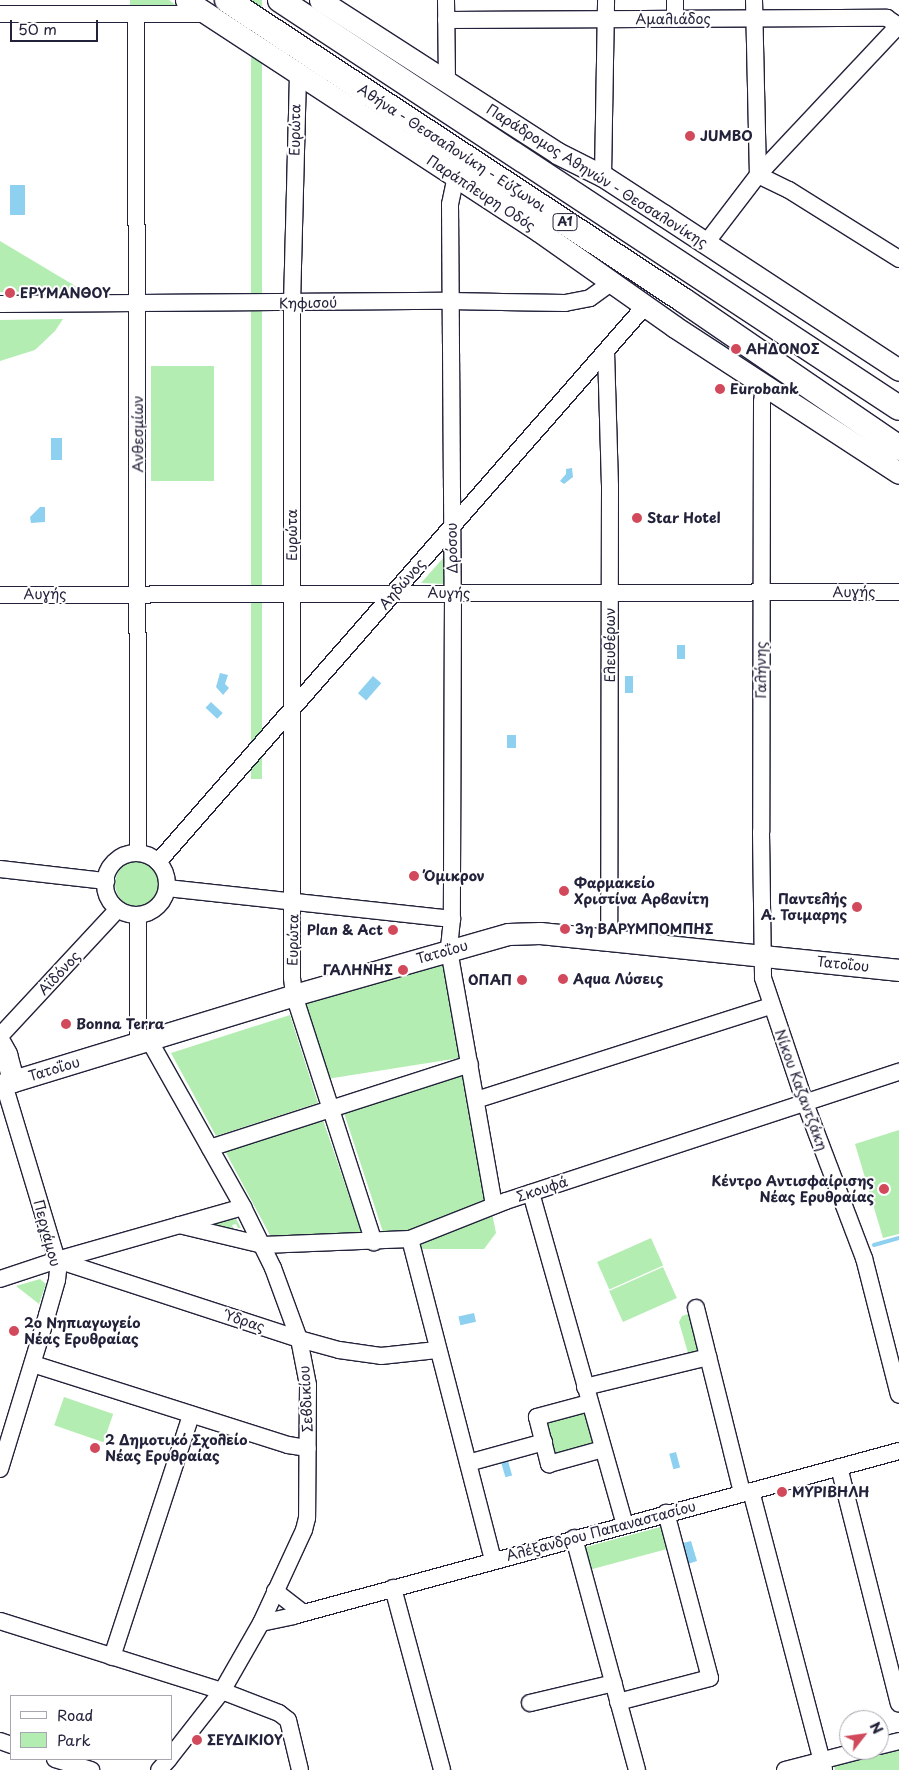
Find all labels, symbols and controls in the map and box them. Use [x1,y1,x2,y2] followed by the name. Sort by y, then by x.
[12,10,100,42] scale bar
[635,11,711,27] street label: Αμαλιάδος
[18,17,57,40] text: 50 m
[354,80,550,216] street label: Αθήνα - Θεσσαλονίκη - Εύζωνοι
[483,100,711,252] street label: Παράδρομος Αθηνών - Θεσσαλονίκης
[286,104,304,156] street label: Ευρώτα
[700,128,753,144] place label: JUMBO
[684,130,696,142] marker: JUMBO
[423,152,539,234] street label: Παράπλευρη Οδός
[552,212,578,232] road number: Α1
[20,285,111,301] place label: ΕΡΥΜΑΝΘΟΥ
[4,287,16,299] marker: ΕΡΥΜΑΝΘΟΥ
[279,294,337,312] street label: Κηφισού
[746,341,820,357] place label: ΑΗΔΟΝΟΣ
[730,343,742,355] marker: ΑΗΔΟΝΟΣ
[730,381,799,397] place label: Eurobank
[714,383,726,395] marker: Eurobank
[130,396,146,472] street label: Ανθεσμίων
[284,509,300,561] street label: Ευρώτα
[647,510,722,526] place label: Star Hotel
[631,512,643,524] marker: Star Hotel
[443,522,461,574] street label: Δρόσου
[376,555,428,613] street label: Αηδώνος
[427,584,471,602] street label: Αυγής
[833,584,875,600] street label: Αυγής
[24,586,66,602] street label: Αυγής
[602,607,618,683] street label: Ελευθέρων
[753,641,769,699] street label: Γαλήνης
[424,868,485,884] place label: Όμικρον
[408,870,420,882] marker: Όμικρον
[574,875,710,908] place label: Φαρμακείο Χριστίνα Αρβανίτη
[558,885,570,897] marker: Φαρμακείο Χριστίνα Αρβανίτη
[760,891,847,924] place label: Παντελής Α. Τσιμαρης
[851,901,863,913] marker: Παντελής Α. Τσιμαρης
[284,914,302,966] street label: Ευρώτα
[575,921,714,937] place label: 3η ΒΑΡΥΜΠΟΜΠΗΣ
[306,922,383,938] place label: Plan & Act
[559,923,571,935] marker: 3η ΒΑΡΥΜΠΟΜΠΗΣ
[387,924,399,936] marker: Plan & Act
[414,937,470,967] street label: Τατοΐου
[35,948,83,998] street label: Αϊδόνος
[816,953,870,975] street label: Τατοΐου
[323,962,393,978] place label: ΓΑΛΗΝΗΣ
[397,964,409,976] marker: ΓΑΛΗΝΗΣ
[573,971,664,987] place label: Aqua Λύσεις
[468,972,512,988] place label: ΟΠΑΠ
[557,973,569,985] marker: Aqua Λύσεις
[516,974,528,986] marker: ΟΠΑΠ
[76,1016,164,1032] place label: Bonna Terra
[60,1018,72,1030] marker: Bonna Terra
[771,1027,831,1153] street label: Νίκου Καζαντζάκη
[26,1053,82,1085] street label: Τατοΐου
[514,1173,570,1205] street label: Σκουφά
[711,1173,874,1206] place label: Κέντρο Αντισφαίρισης Νέας Ερυθραίας
[878,1183,890,1195] marker: Κέντρο Αντισφαίρισης Νέας Ερυθραίας
[30,1198,64,1268] street label: Περγάμου
[223,1307,267,1335] street label: Ύδρας
[24,1315,141,1348] place label: 2ο Νηπιαγωγείο Νέας Ερυθραίας
[8,1325,20,1337] marker: 2ο Νηπιαγωγείο Νέας Ερυθραίας
[296,1365,316,1433] street label: Σεβδικίου
[105,1432,248,1464] place label: 2 Δημοτικό Σχολείο Νέας Ερυθραίας
[89,1442,101,1454] marker: 2 Δημοτικό Σχολείο Νέας Ερυθραίας
[792,1484,870,1500] place label: ΜΥΡΙΒΗΛΗ
[776,1486,788,1498] marker: ΜΥΡΙΒΗΛΗ
[504,1498,698,1564] street label: Αλέξανδρου Παπαναστασίου
[10,1695,172,1760] legend
[57,1703,93,1726] text: Road
[839,1710,889,1760] north arrow
[865,1718,888,1738] text: N
[57,1728,91,1751] text: Park
[207,1732,282,1748] place label: ΣΕΥΔΙΚΙΟΥ
[191,1734,203,1746] marker: ΣΕΥΔΙΚΙΟΥ

